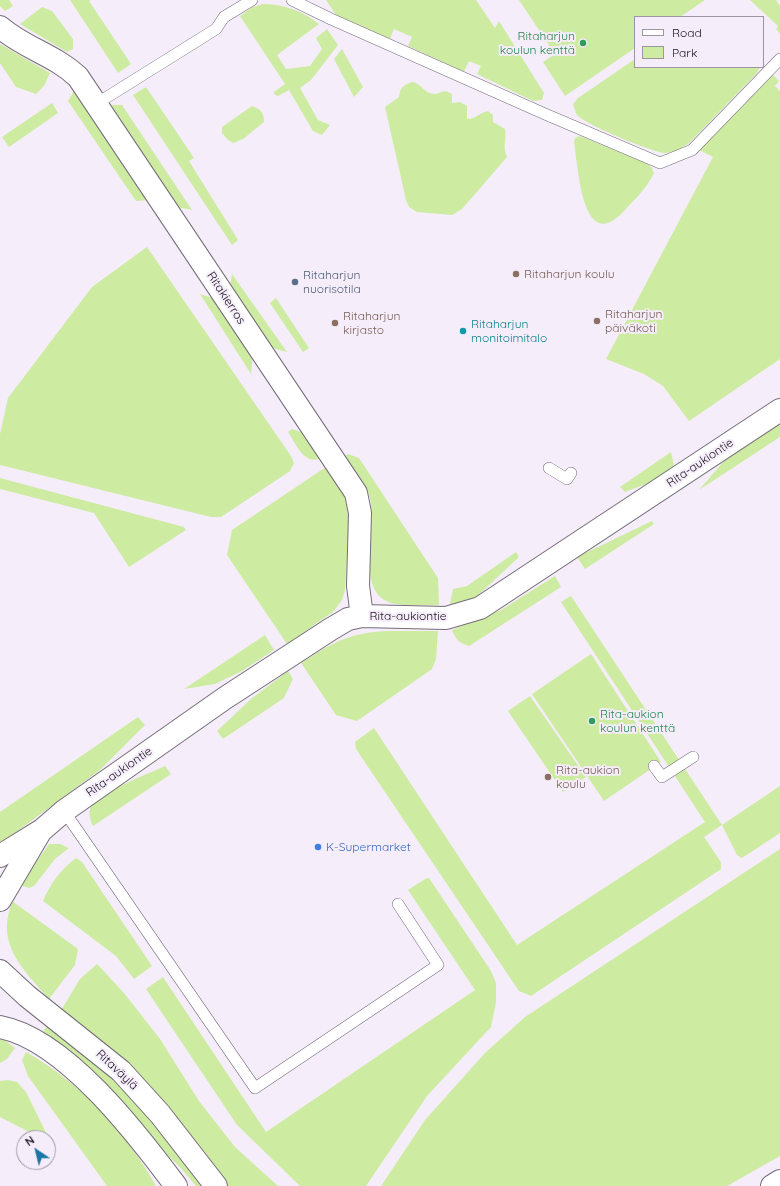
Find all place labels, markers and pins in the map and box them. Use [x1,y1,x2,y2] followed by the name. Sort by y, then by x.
[500,29,575,57] place label: Ritaharjun koulun kenttä
[578,38,588,48] marker: Ritaharjun koulun kenttä
[524,267,615,281] place label: Ritaharjun koulu
[303,268,361,296] place label: Ritaharjun nuorisotila
[511,269,521,279] marker: Ritaharjun koulu
[290,277,300,287] marker: Ritaharjun nuorisotila
[605,307,663,335] place label: Ritaharjun päiväkoti
[343,309,401,337] place label: Ritaharjun kirjasto
[592,316,602,326] marker: Ritaharjun päiväkoti
[471,317,547,345] place label: Ritaharjun monitoimitalo
[330,318,340,328] marker: Ritaharjun kirjasto
[458,326,468,336] marker: Ritaharjun monitoimitalo
[600,707,675,735] place label: Rita-aukion koulun kenttä
[587,716,597,726] marker: Rita-aukion koulun kenttä
[556,763,620,791] place label: Rita-aukion koulu
[543,772,553,782] marker: Rita-aukion koulu
[326,840,411,854] place label: K-Supermarket
[313,842,323,852] marker: K-Supermarket

